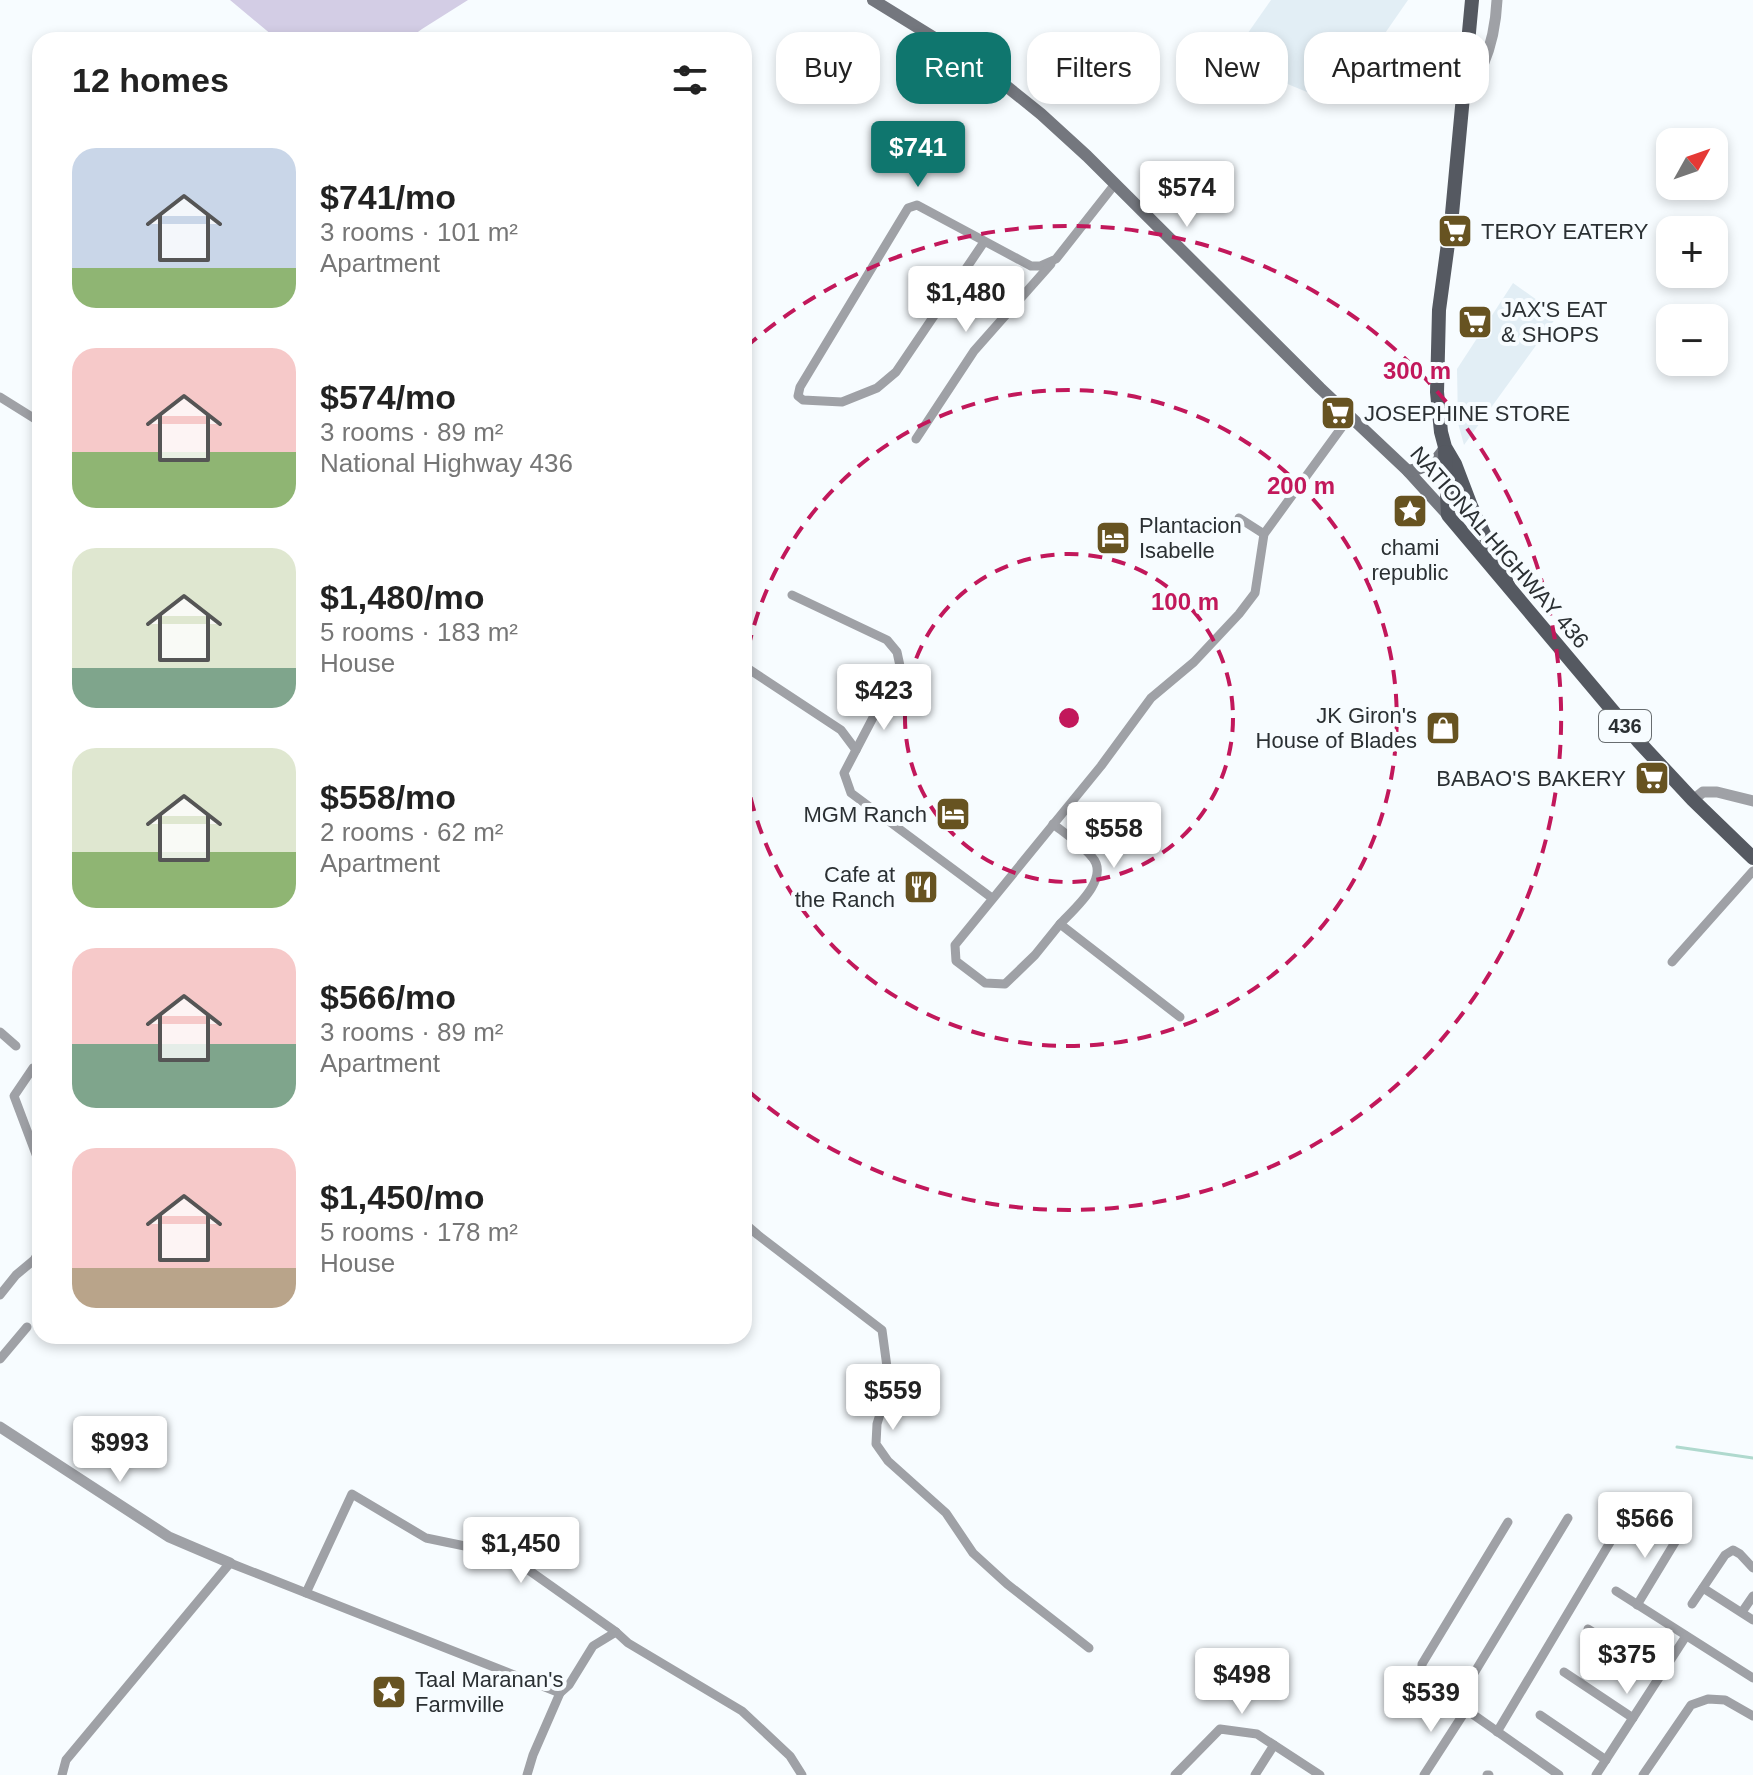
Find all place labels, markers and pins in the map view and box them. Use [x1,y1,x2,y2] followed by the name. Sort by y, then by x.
[871,121,965,189] pin: $741
[1140,161,1234,229] pin: $574
[1436,212,1474,250] supermarket icon: TEROY EATERY
[1481,219,1649,244] place label: TEROY EATERY
[901,266,1031,334] pin: $1,480
[1501,297,1608,347] place label: JAX'S EAT & SHOPS
[1456,303,1494,341] supermarket icon: JAX'S EAT & SHOPS
[1319,394,1357,432] supermarket icon: JOSEPHINE STORE
[1364,401,1570,426] place label: JOSEPHINE STORE
[1391,492,1429,530] place icon: chami republic
[1139,513,1242,563] place label: Plantacion Isabelle
[1094,519,1132,557] hotel icon: Plantacion Isabelle
[1371,535,1449,585] place label: chami republic
[837,664,931,732] pin: $423
[1256,703,1417,753] place label: JK Giron's House of Blades
[1055,704,1083,732] centre of rings
[1424,709,1462,747] shop icon: JK Giron's House of Blades
[1633,759,1671,797] supermarket icon: BABAO'S BAKERY
[1436,766,1626,791] place label: BABAO'S BAKERY
[934,795,972,833] hotel icon: MGM Ranch
[804,802,927,827] place label: MGM Ranch
[1067,802,1161,870] pin: $558
[795,862,895,912] place label: Cafe at the Ranch
[902,868,940,906] restaurant icon: Cafe at the Ranch
[846,1364,940,1432] pin: $559
[73,1416,167,1484] pin: $993
[1598,1492,1692,1560] pin: $566
[456,1517,586,1585] pin: $1,450
[1580,1628,1674,1696] pin: $375
[1195,1648,1289,1716] pin: $498
[1384,1666,1478,1734] pin: $539
[415,1667,564,1717] place label: Taal Maranan's Farmville
[370,1673,408,1711] place icon: Taal Maranan's Farmville

